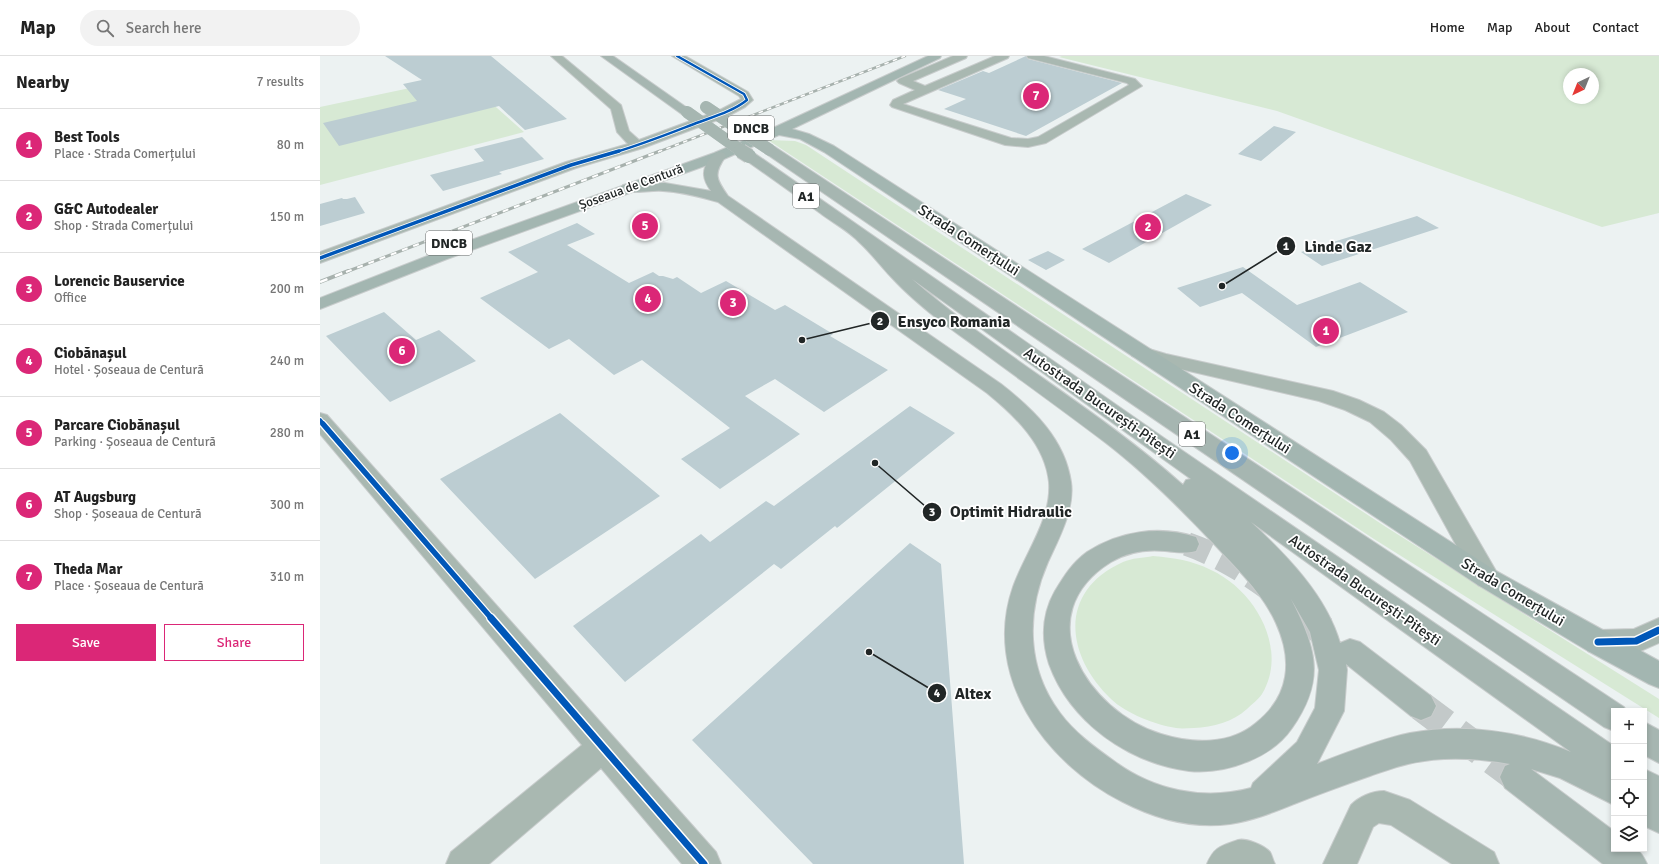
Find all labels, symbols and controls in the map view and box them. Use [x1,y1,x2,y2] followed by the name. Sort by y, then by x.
[80,10,360,46] search box
[20,16,56,40] text: Map
[94,17,116,39] icon: search
[126,19,201,37] text: Search here
[1430,19,1465,36] text: Home
[1487,19,1512,36] text: Map
[1534,19,1570,36] text: About
[1592,19,1639,36] text: Contact
[1563,68,1599,104] north arrow
[16,72,69,93] text: Nearby
[256,74,304,90] text: 7 results
[1023,81,1049,111] pin: 7
[728,116,774,140] road number: DNCB
[54,128,120,146] text: Best Tools
[25,137,33,153] text: 1
[277,137,304,153] text: 80 m
[54,146,196,162] text: Place · Strada Comerțului
[577,161,685,213] street label: Șoseaua de Centură
[793,184,819,208] road number: A1
[54,200,158,218] text: G&C Autodealer
[914,200,1023,280] street label: Strada Comerțului
[25,209,33,225] text: 2
[270,209,304,225] text: 150 m
[632,211,658,241] pin: 5
[1135,212,1161,242] pin: 2
[54,218,193,234] text: Shop · Strada Comerțului
[426,231,472,255] road number: DNCB
[1276,232,1380,260] callout: Linde Gaz
[1304,237,1372,257] text: Linde Gaz
[1283,239,1290,254] text: 1
[54,272,185,290] text: Lorencic Bauservice
[25,281,33,297] text: 3
[270,281,304,297] text: 200 m
[635,284,661,314] pin: 4
[720,288,746,318] pin: 3
[54,290,87,306] text: Office
[870,307,1019,335] callout: Ensyco Romania
[898,312,1010,332] text: Ensyco Romania
[877,314,883,329] text: 2
[1313,316,1339,346] pin: 1
[389,336,415,366] pin: 6
[54,344,127,362] text: Ciobănașul
[1021,344,1179,462] street label: Autostrada București-Pitești
[25,353,33,369] text: 4
[270,353,304,369] text: 240 m
[54,362,204,378] text: Hotel · Șoseaua de Centură
[1185,378,1294,458] street label: Strada Comerțului
[54,416,180,434] text: Parcare Ciobănașul
[1179,422,1205,446] road number: A1
[25,425,33,441] text: 5
[270,425,304,441] text: 280 m
[54,434,216,450] text: Parking · Șoseaua de Centură
[1222,443,1242,463] your location
[54,488,136,506] text: AT Augsburg
[25,497,33,513] text: 6
[270,497,304,513] text: 300 m
[922,498,1080,526] callout: Optimit Hidraulic
[950,502,1072,522] text: Optimit Hidraulic
[929,505,935,520] text: 3
[54,506,202,522] text: Shop · Șoseaua de Centură
[1286,531,1444,649] street label: Autostrada București-Pitești
[1458,554,1568,631] street label: Strada Comerțului
[54,560,122,578] text: Theda Mar
[25,569,33,585] text: 7
[270,569,304,585] text: 310 m
[54,578,204,594] text: Place · Șoseaua de Centură
[16,624,156,661] button: Save
[164,624,304,661] button: Share
[927,679,999,707] callout: Altex
[955,684,991,704] text: Altex
[934,686,941,701] text: 4
[1611,708,1647,852] map controls
[1611,708,1647,744] button: +
[1611,744,1647,780] button: −
[1611,780,1647,816] button: locate
[1611,816,1647,852] button: layers

